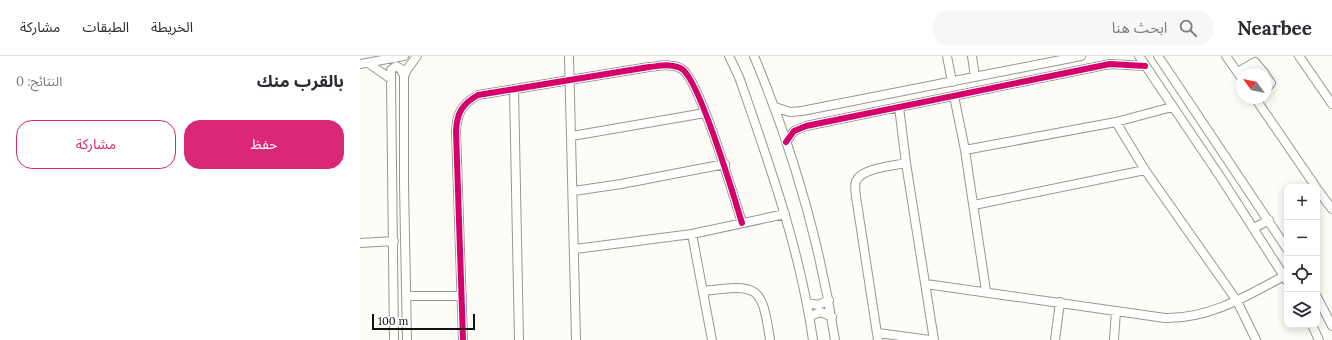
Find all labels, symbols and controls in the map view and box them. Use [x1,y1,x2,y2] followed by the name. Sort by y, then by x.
[933,10,1213,46] search box
[1237,16,1312,40] text: Nearbee
[1177,17,1199,39] icon: search
[20,18,60,36] text: مشاركة
[82,18,129,36] text: الطبقات
[151,18,193,36] text: الخريطة
[1112,18,1167,37] text: ابحث هنا
[1236,68,1272,104] north arrow
[257,70,344,92] text: بالقرب منك
[16,73,62,90] text: النتائج: 0
[16,120,176,169] button: مشاركة
[184,120,344,169] button: حفظ
[1284,184,1320,328] map controls
[1284,184,1320,220] button: +
[1284,220,1320,256] button: −
[1284,256,1320,292] button: locate
[1284,292,1320,328] button: layers
[372,312,475,331] scale bar
[378,314,408,328] text: 100 m

